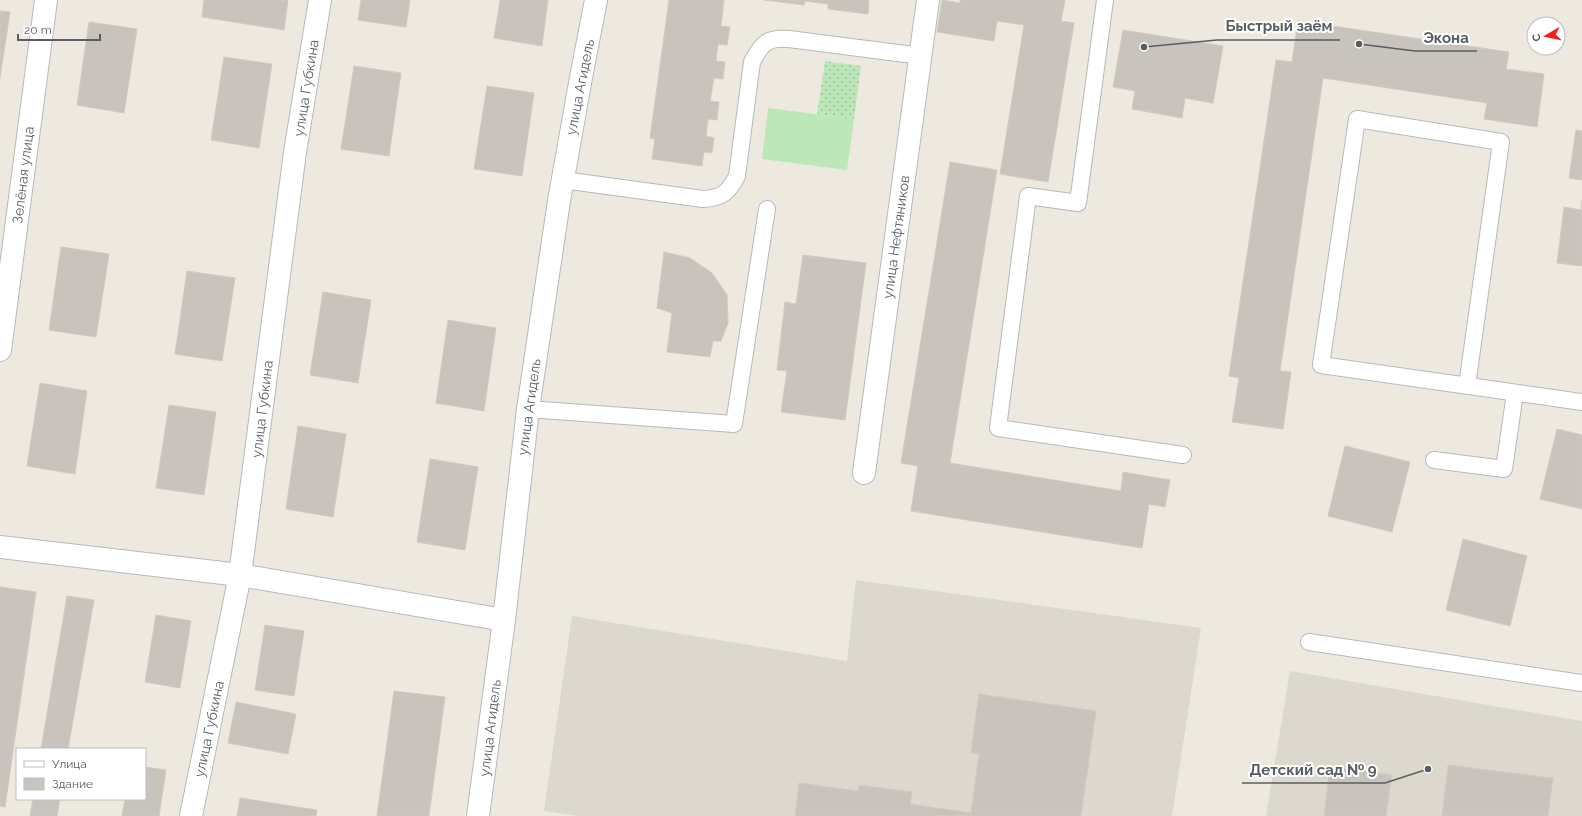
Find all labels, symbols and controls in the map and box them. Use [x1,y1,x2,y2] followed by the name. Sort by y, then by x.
[1217,13,1340,40] callout: Быстрый заём
[18,16,100,42] scale bar
[1526,16,1566,56] north arrow
[1225,17,1333,35] text: Быстрый заём
[24,23,52,37] text: 20 m
[1415,24,1477,51] callout: Экона
[1423,29,1469,47] text: Экона
[1530,32,1544,42] text: С
[290,38,322,138] street label: улица Губкина
[563,38,597,136] street label: улица Агидель
[9,125,37,225] street label: Зелёная улица
[879,174,913,300] street label: улица Нефтяников
[514,358,544,456] street label: улица Агидель
[248,359,276,459] street label: улица Губкина
[191,679,227,779] street label: улица Губкина
[476,679,504,777] street label: улица Агидель
[16,748,146,800] legend
[1242,756,1385,783] callout: Детский сад № 9
[52,757,87,771] text: Улица
[1249,761,1377,779] text: Детский сад № 9
[52,777,93,791] text: Здание

